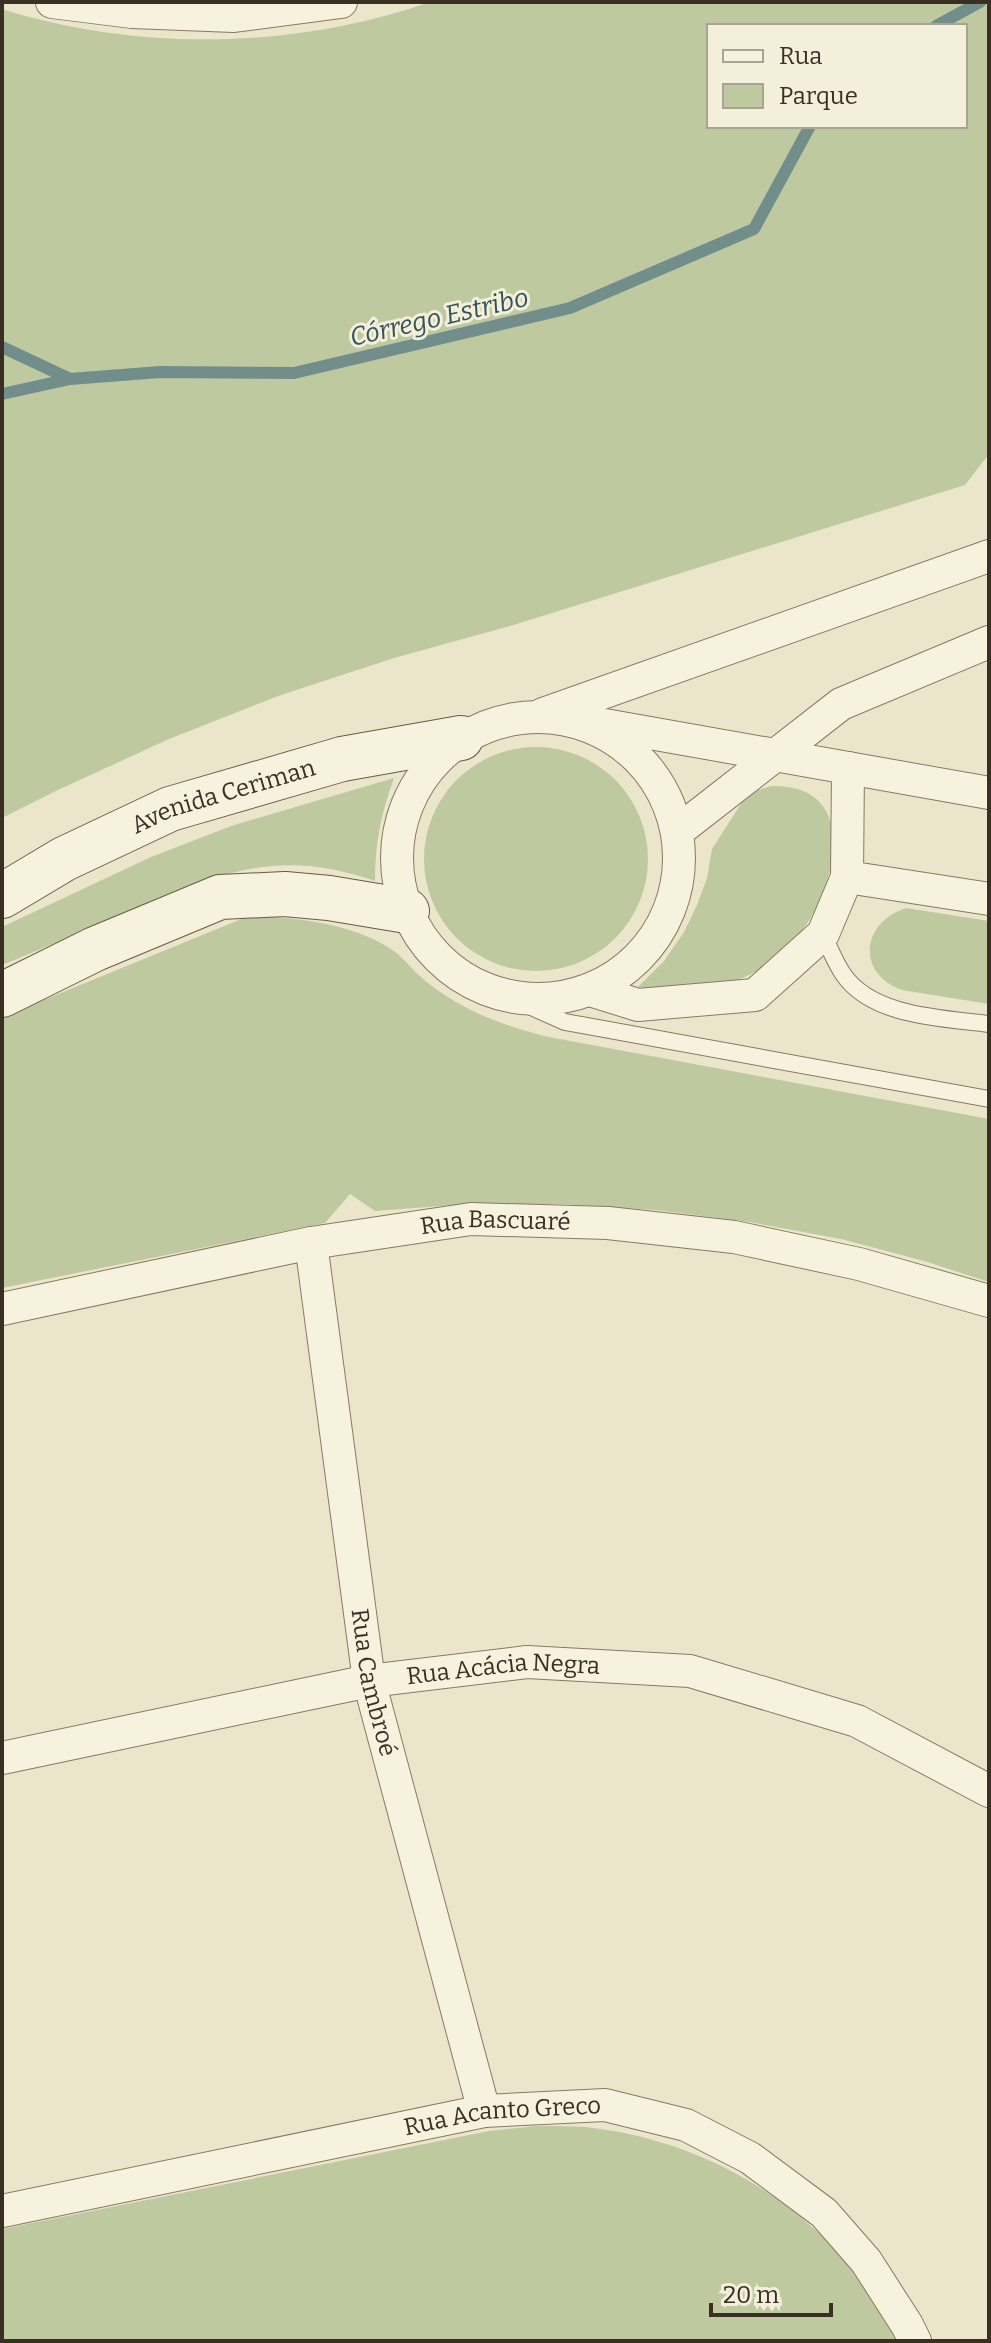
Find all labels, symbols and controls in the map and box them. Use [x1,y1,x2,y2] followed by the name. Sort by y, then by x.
[707,24,967,128] legend
[779,42,822,70] text: Rua
[779,82,858,110] text: Parque
[347,282,531,353] water label: Córrego Estribo
[127,754,319,839] street label: Avenida Ceriman
[418,1205,571,1240] street label: Rua Bascuaré
[346,1607,402,1759] street label: Rua Cambroé
[405,1648,601,1690] street label: Rua Acácia Negra
[401,2091,602,2141] street label: Rua Acanto Greco
[711,2267,831,2317] scale bar
[723,2281,779,2309] text: 20 m

